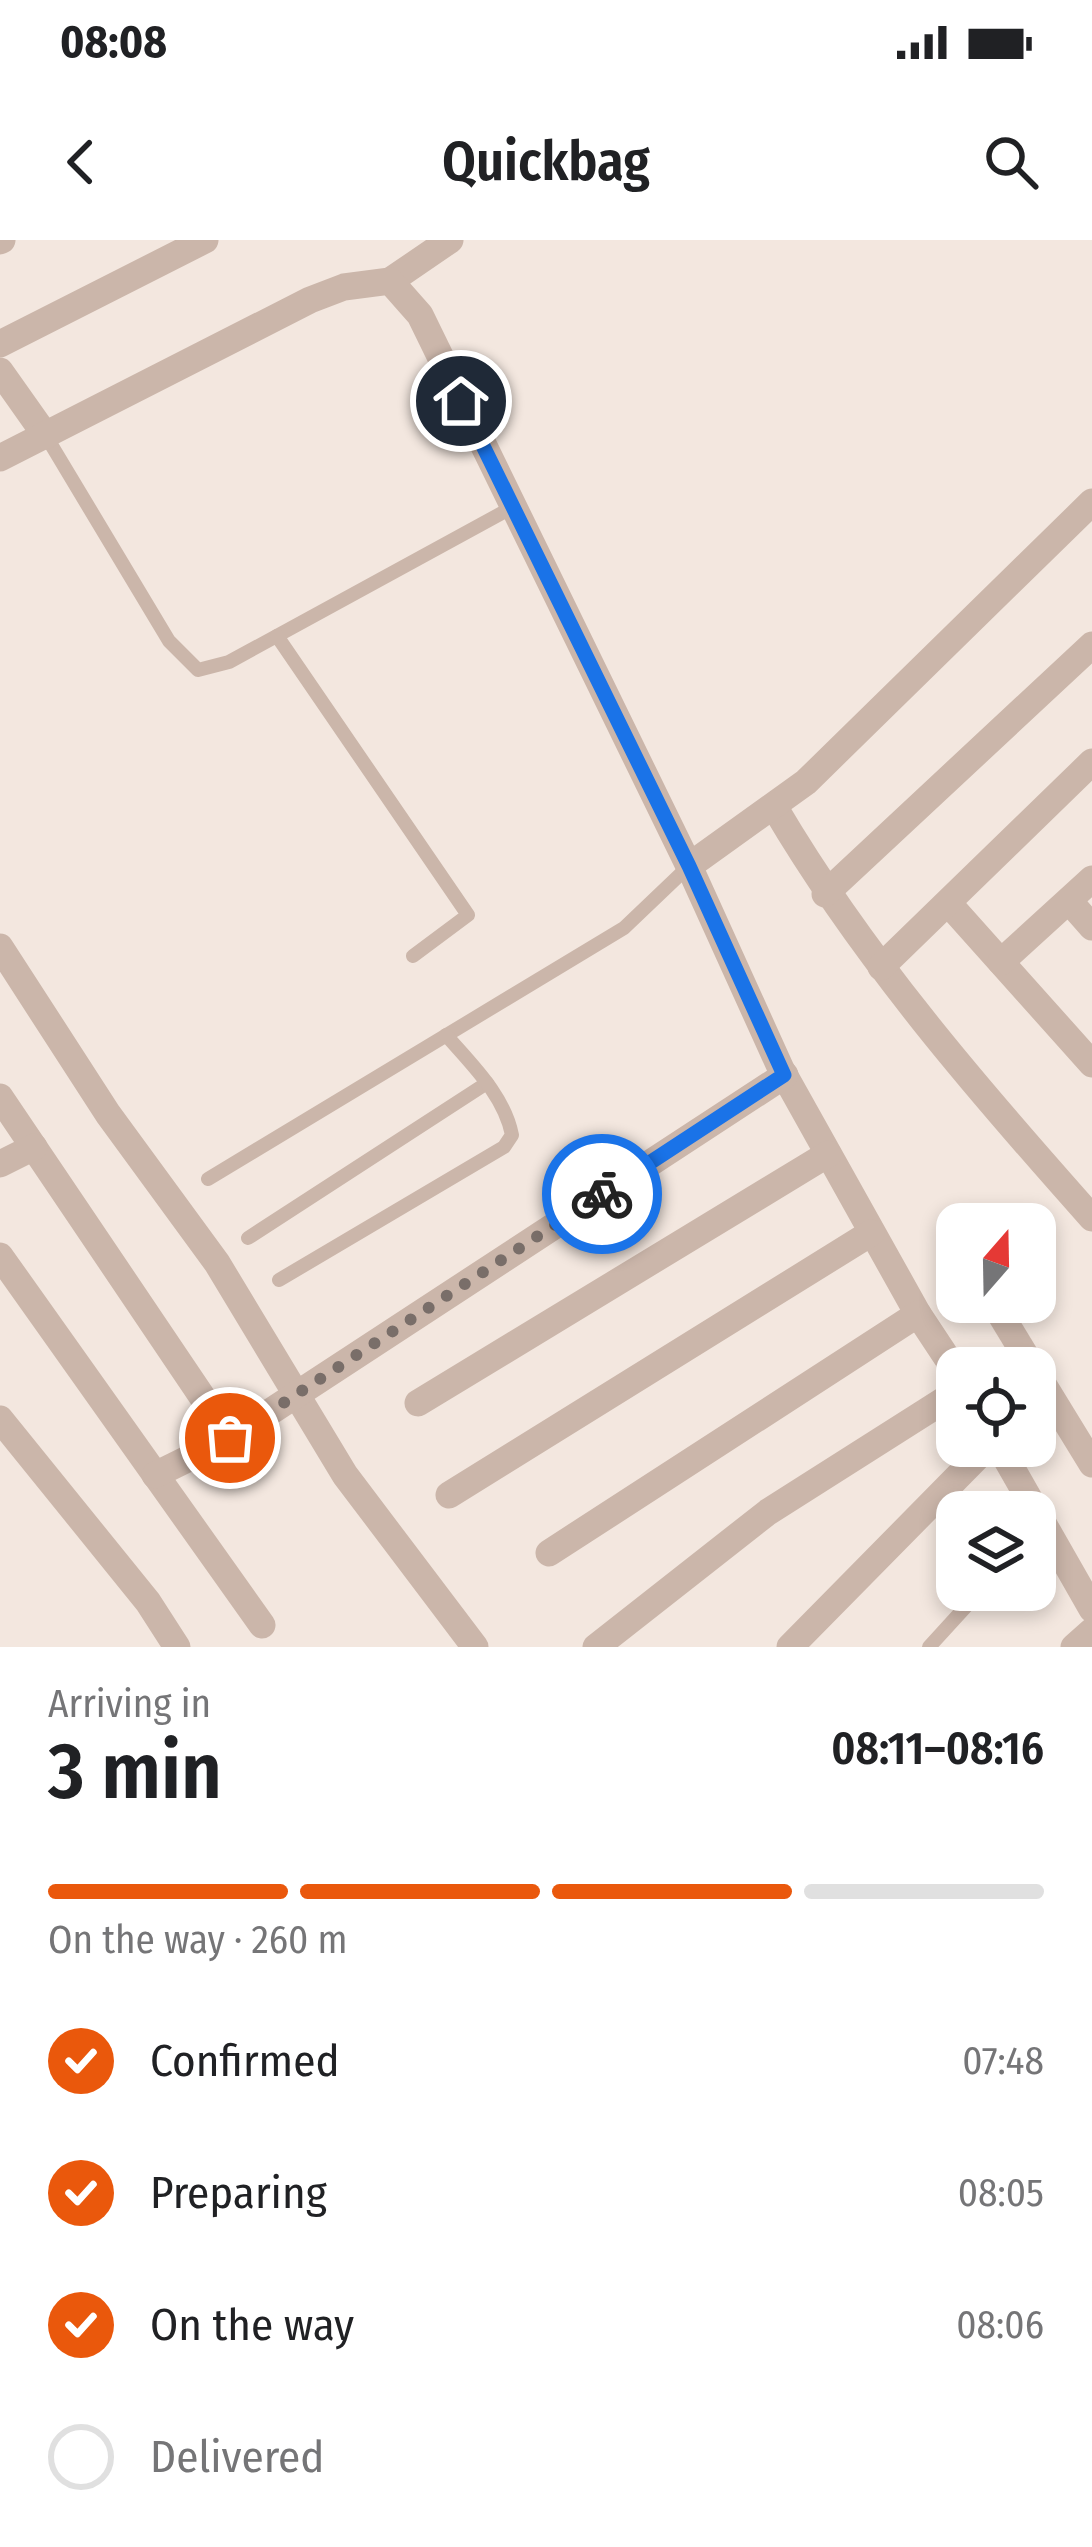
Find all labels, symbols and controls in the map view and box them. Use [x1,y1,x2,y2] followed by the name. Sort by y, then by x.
[60,15,167,69] text: 08:08
[48,129,114,195] icon: back
[978,129,1044,195] icon: search
[442,130,650,194] text: Quickbag
[410,350,512,452] pin
[428,368,494,434] icon: home
[542,1134,662,1254] courier
[569,1161,635,1227] icon: bike
[936,1203,1056,1323] north arrow
[936,1203,1056,1611] map controls
[936,1347,1056,1467] button: locate
[179,1387,281,1489] pin
[197,1405,263,1471] icon: bag
[936,1491,1056,1611] button: layers
[48,1681,211,1727] text: Arriving in
[831,1722,1044,1776] text: 08:11–08:16
[48,1725,222,1819] text: 3 min
[48,1917,348,1963] text: On the way · 260 m
[48,2028,114,2094] icon: check
[150,2034,340,2088] text: Confirmed
[962,2038,1044,2084] text: 07:48
[48,2160,114,2226] icon: check
[150,2166,327,2220] text: Preparing
[958,2170,1044,2216] text: 08:05
[48,2292,114,2358] icon: check
[150,2298,354,2352] text: On the way
[956,2302,1044,2348] text: 08:06
[150,2430,324,2484] text: Delivered

